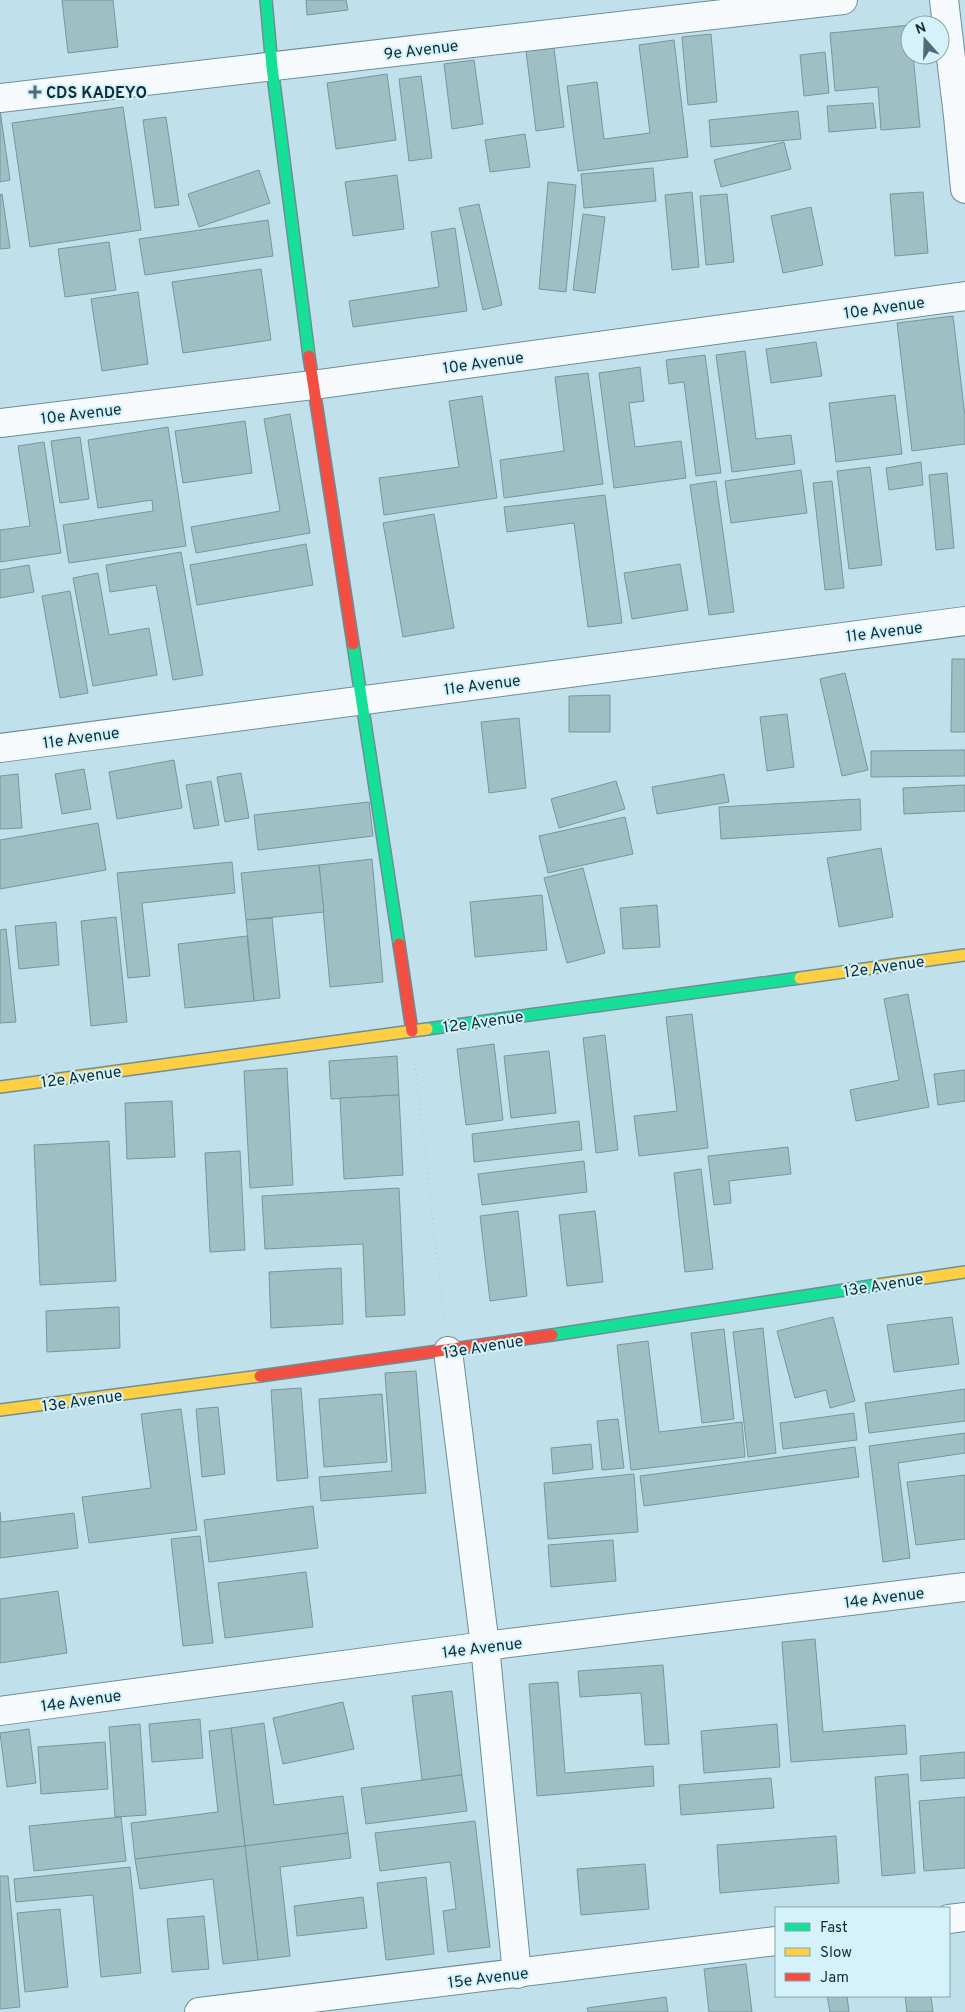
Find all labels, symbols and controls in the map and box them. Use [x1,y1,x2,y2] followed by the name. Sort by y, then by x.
[900,15,950,65] north arrow
[913,19,929,39] text: N
[383,37,460,65] street label: 9e Avenue
[46,84,147,104] place label: CDS KADEYO
[28,85,42,99] marker: CDS KADEYO
[843,293,926,325] street label: 10e Avenue
[442,348,525,380] street label: 10e Avenue
[40,400,123,430] street label: 10e Avenue
[845,618,924,648] street label: 11e Avenue
[443,671,522,701] street label: 11e Avenue
[42,724,121,754] street label: 11e Avenue
[843,952,926,984] street label: 12e Avenue
[442,1007,525,1039] street label: 12e Avenue
[40,1062,123,1094] street label: 12e Avenue
[842,1270,925,1302] street label: 13e Avenue
[442,1332,525,1364] street label: 13e Avenue
[41,1386,124,1418] street label: 13e Avenue
[843,1584,926,1614] street label: 14e Avenue
[441,1634,524,1664] street label: 14e Avenue
[40,1686,123,1718] street label: 14e Avenue
[775,1907,950,1997] legend
[820,1919,848,1938] text: Fast
[820,1944,852,1963] text: Slow
[447,1964,530,1994] street label: 15e Avenue
[820,1969,849,1988] text: Jam

